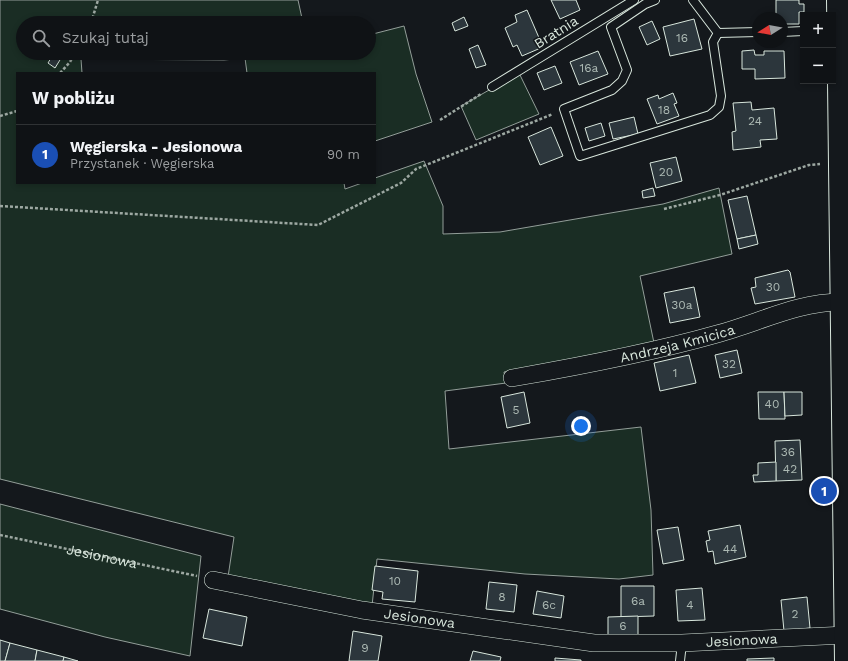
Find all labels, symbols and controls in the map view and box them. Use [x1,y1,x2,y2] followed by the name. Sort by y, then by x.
[531,12,581,52] street label: Bratnia
[752,12,788,48] north arrow
[800,12,836,84] map controls
[800,12,836,48] button: +
[16,16,376,60] search box
[30,27,52,49] icon: search
[62,29,149,47] text: Szukaj tutaj
[676,31,688,45] house number: 16
[800,48,836,84] button: −
[580,61,599,75] house number: 16a
[32,88,115,108] text: W pobliżu
[658,103,670,117] house number: 18
[748,114,762,128] house number: 24
[70,138,242,156] text: Węgierska - Jesionowa
[42,147,48,162] text: 1
[327,147,360,162] text: 90 m
[70,156,214,171] text: Przystanek · Węgierska
[659,165,673,179] house number: 20
[766,280,780,294] house number: 30
[671,298,693,312] house number: 30a
[619,321,737,365] street label: Andrzeja Kmicica
[722,357,736,371] house number: 32
[673,366,677,380] house number: 1
[765,397,779,411] house number: 40
[513,403,520,417] house number: 5
[571,416,591,436] your location
[781,445,795,459] house number: 36
[783,462,797,476] house number: 42
[811,476,837,506] pin: 1
[65,541,139,571] street label: Jesionowa
[723,542,737,556] house number: 44
[389,574,401,588] house number: 10
[498,590,506,604] house number: 8
[631,594,645,608] house number: 6a
[542,598,556,612] house number: 6c
[686,598,694,612] house number: 4
[383,605,456,631] street label: Jesionowa
[792,607,799,621] house number: 2
[619,619,627,633] house number: 6
[705,630,778,650] street label: Jesionowa
[361,641,369,655] house number: 9

